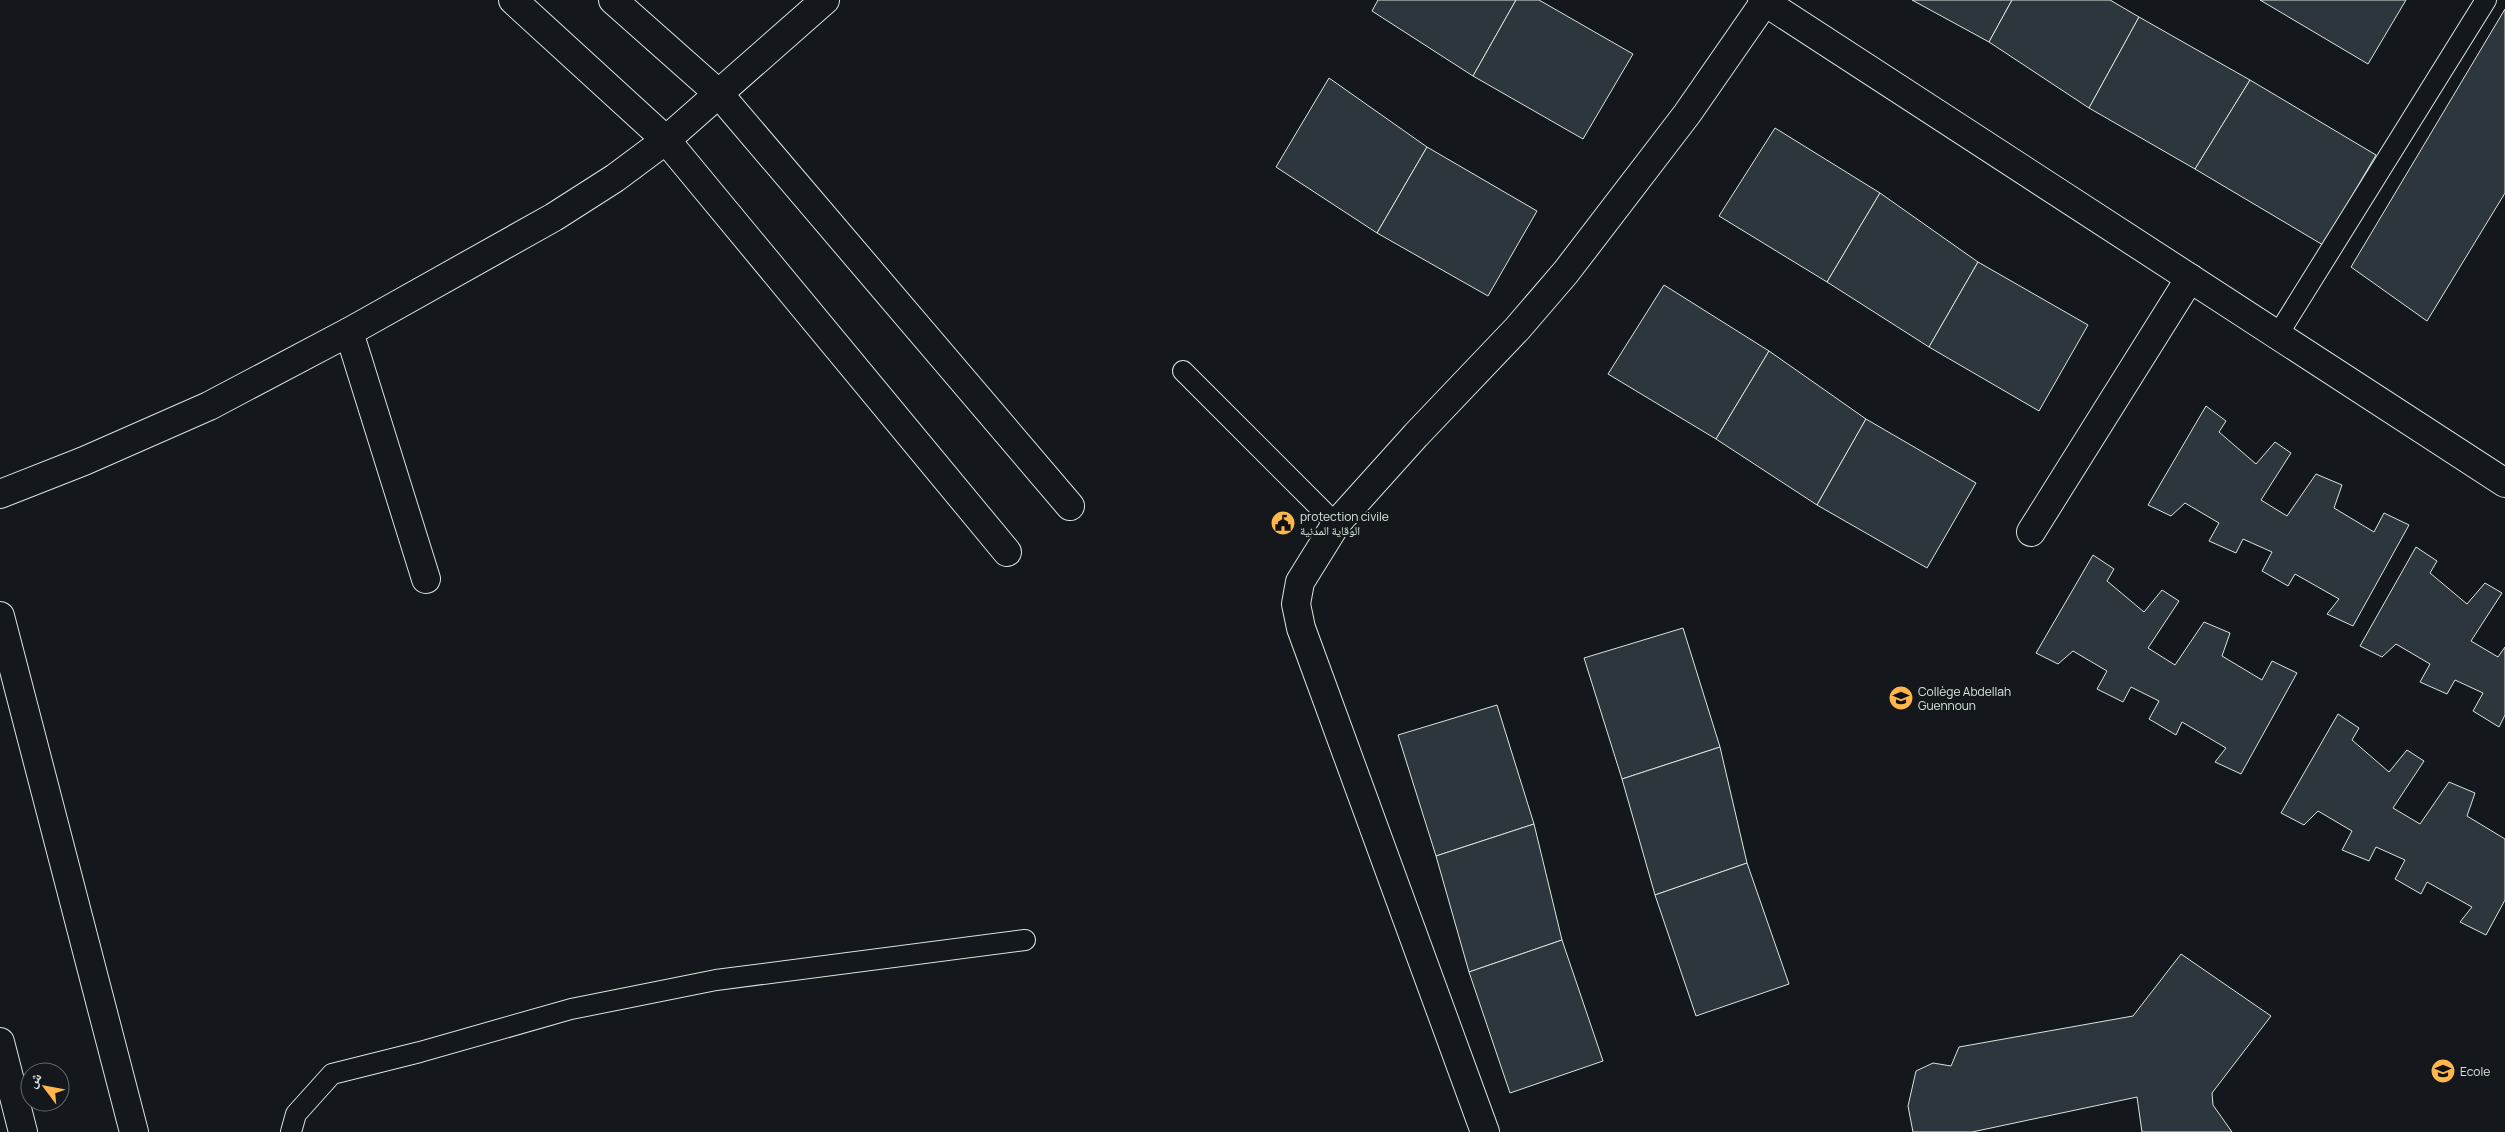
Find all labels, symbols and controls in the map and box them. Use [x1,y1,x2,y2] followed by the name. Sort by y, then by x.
[1300,508,1389,539] place label: protection civile الوقاية المدنية
[1270,510,1296,536] public building icon: protection civile الوقاية المدنية
[1918,683,2011,714] place label: Collège Abdellah Guennoun
[1888,685,1914,711] school or university icon: Collège Abdellah Guennoun
[2430,1058,2456,1084] school or university icon: Ecole
[20,1062,70,1112] north arrow
[2460,1063,2490,1080] place label: Ecole
[22,1068,46,1091] text: ش

